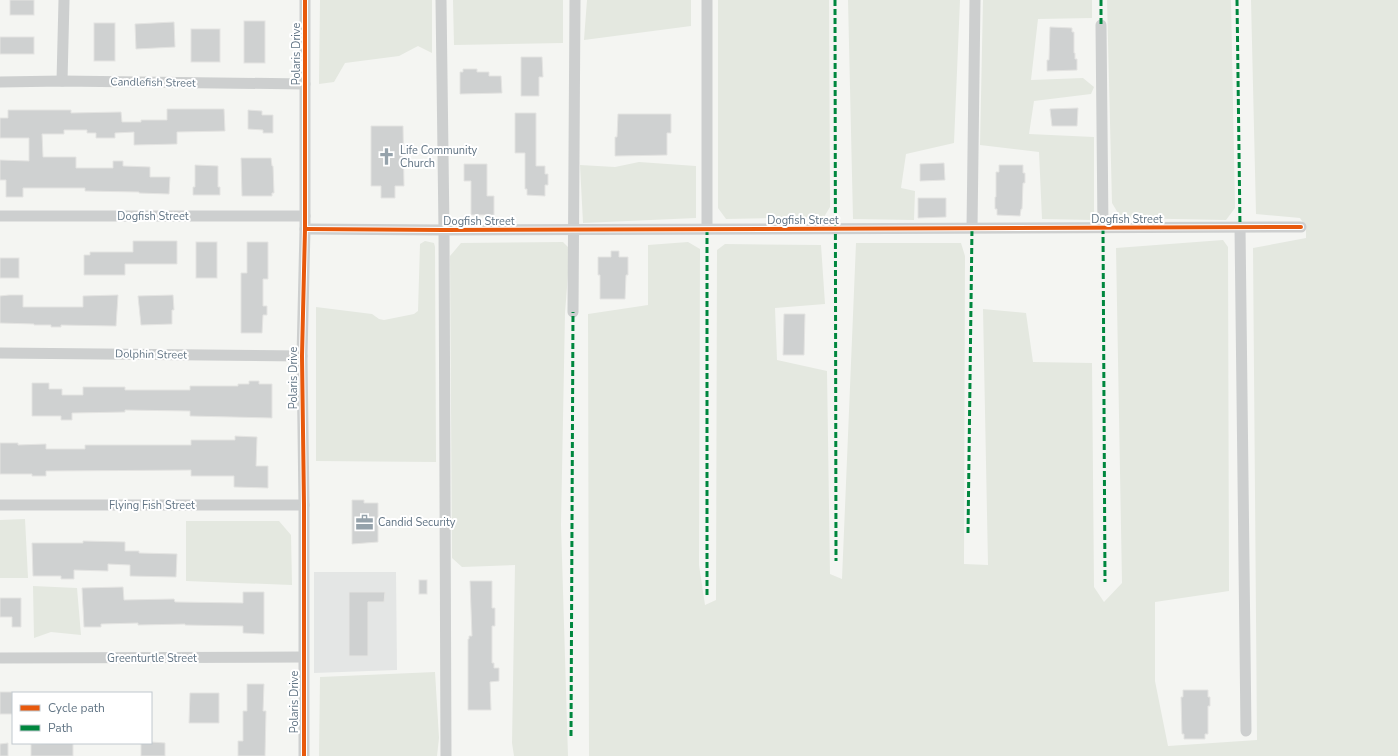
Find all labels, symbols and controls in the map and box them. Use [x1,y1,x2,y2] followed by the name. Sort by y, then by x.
[289,23,304,85] street label: Polaris Drive
[110,74,196,91] street label: Candlefish Street
[400,143,478,171] place label: Life Community Church
[377,146,397,166] church icon: Life Community Church
[117,209,189,224] street label: Dogfish Street
[1091,212,1163,227] street label: Dogfish Street
[767,213,839,228] street label: Dogfish Street
[443,214,515,229] street label: Dogfish Street
[115,346,187,363] street label: Dolphin Street
[286,347,301,409] street label: Polaris Drive
[109,498,195,513] street label: Flying Fish Street
[355,512,375,532] office icon: Candid Security
[378,515,456,530] place label: Candid Security
[107,651,197,666] street label: Greenturtle Street
[287,671,302,733] street label: Polaris Drive
[12,692,152,744] legend
[48,700,105,716] text: Cycle path
[48,720,73,736] text: Path

